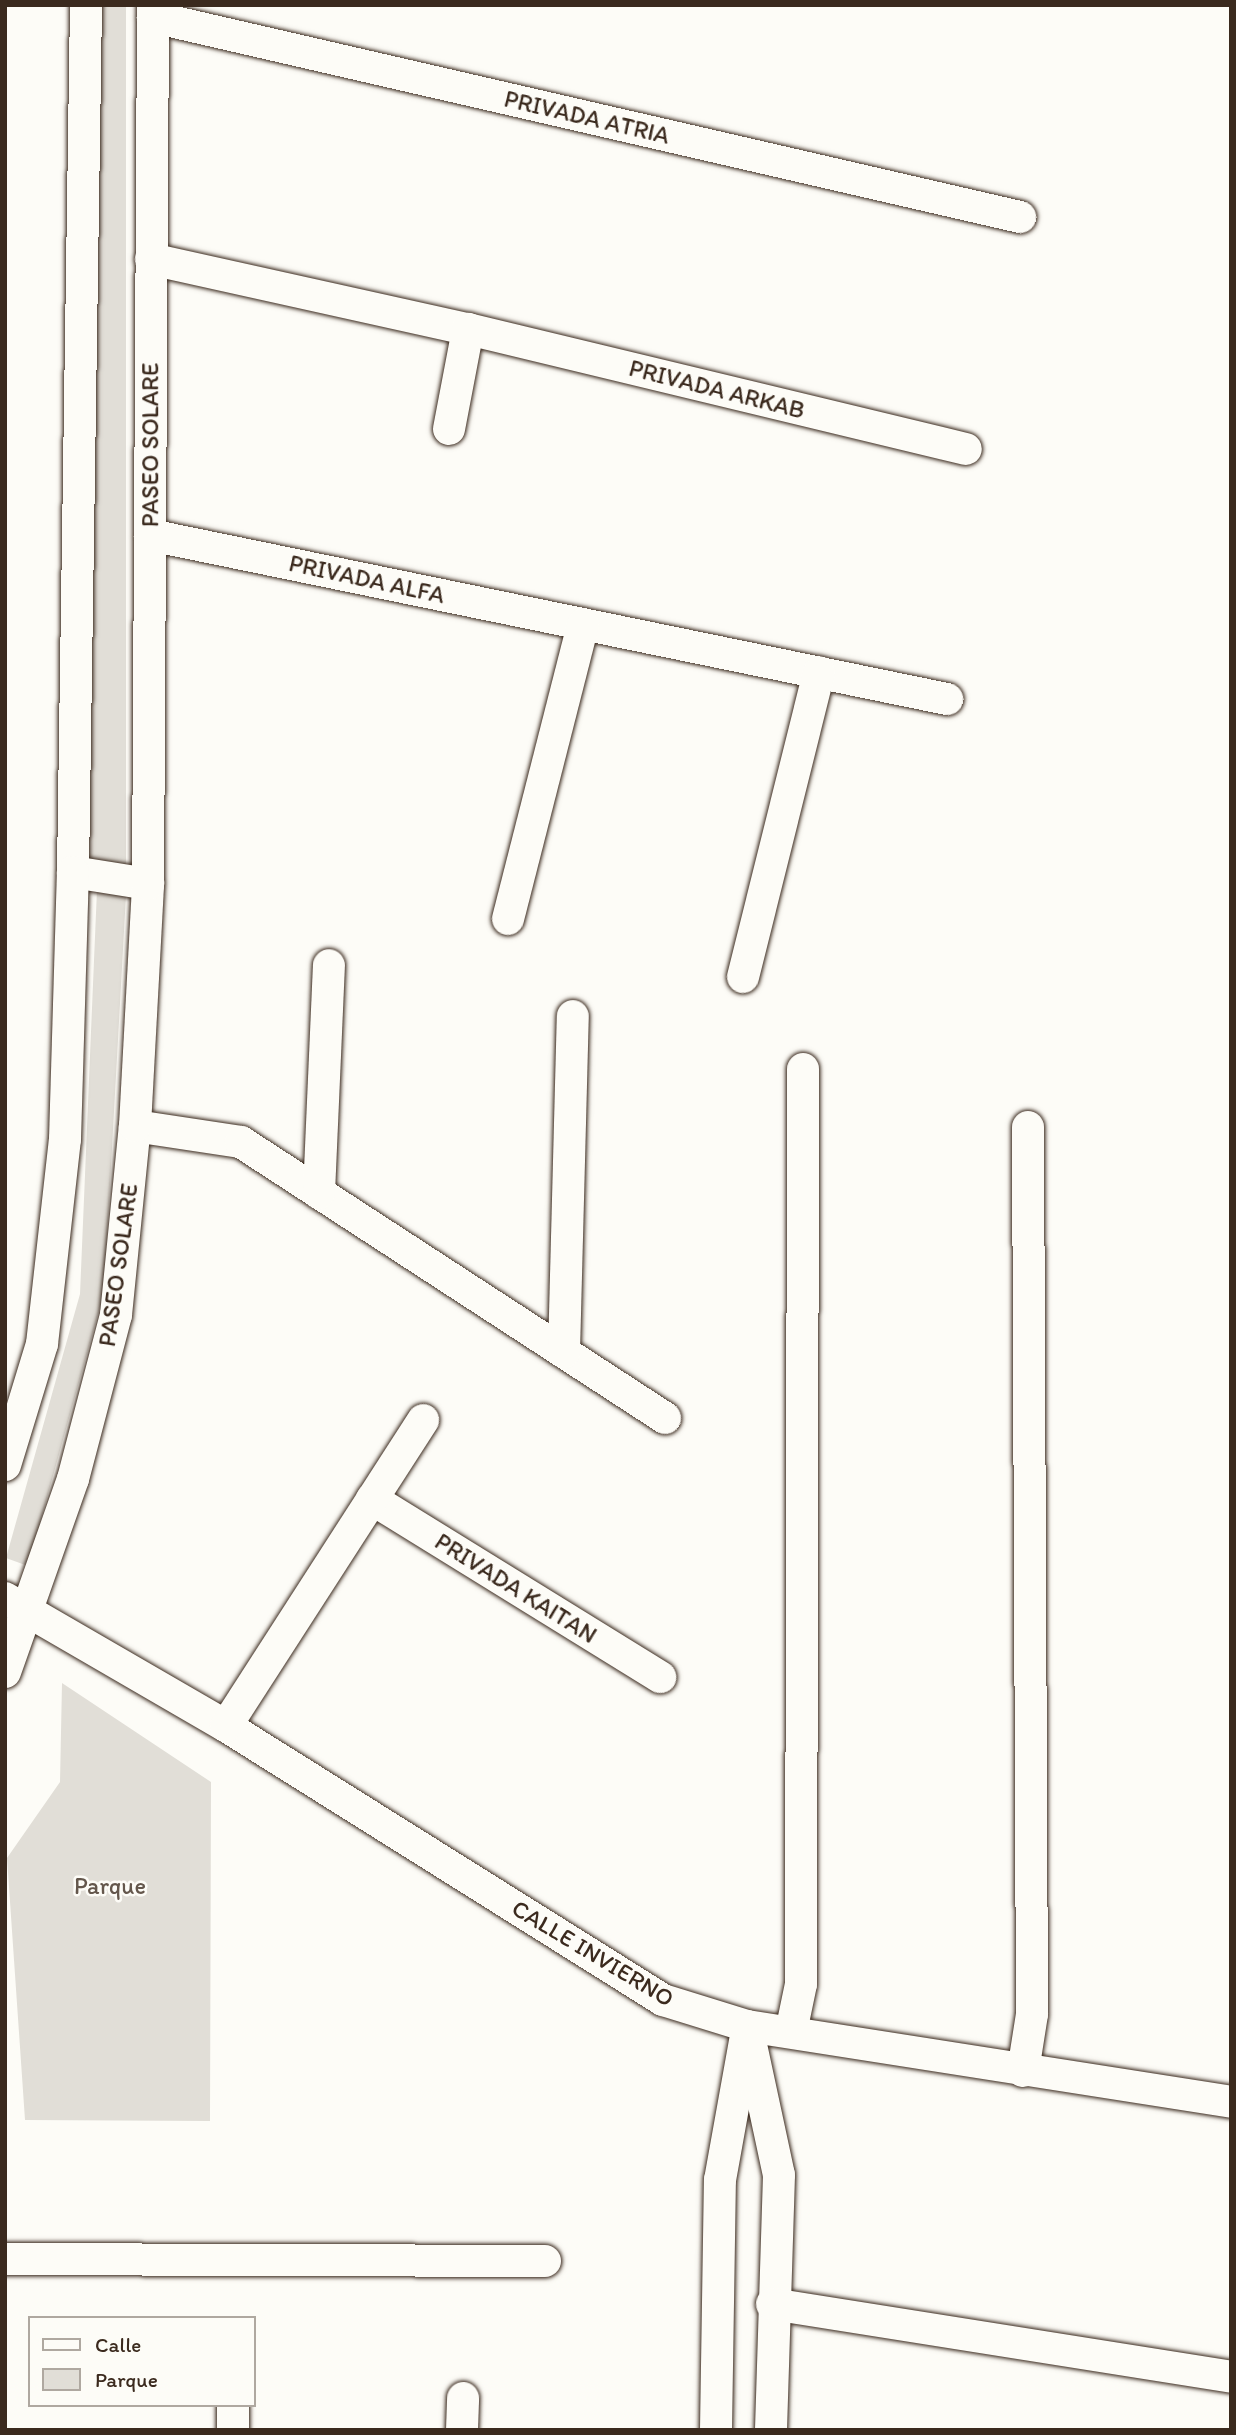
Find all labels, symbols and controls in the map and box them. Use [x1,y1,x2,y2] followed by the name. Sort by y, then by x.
[502,84,672,150] street label: PRIVADA ATRIA
[626,353,808,425] street label: PRIVADA ARKAB
[136,363,164,527] street label: PASEO SOLARE
[286,548,448,610] street label: PRIVADA ALFA
[92,1182,144,1348] street label: PASEO SOLARE
[430,1527,602,1649] street label: PRIVADA KAITAN
[74,1872,146,1900] park label: Parque
[508,1894,678,2012] street label: CALLE INVIERNO
[28,2316,256,2407] legend
[95,2332,141,2357] text: Calle
[95,2367,158,2392] text: Parque

